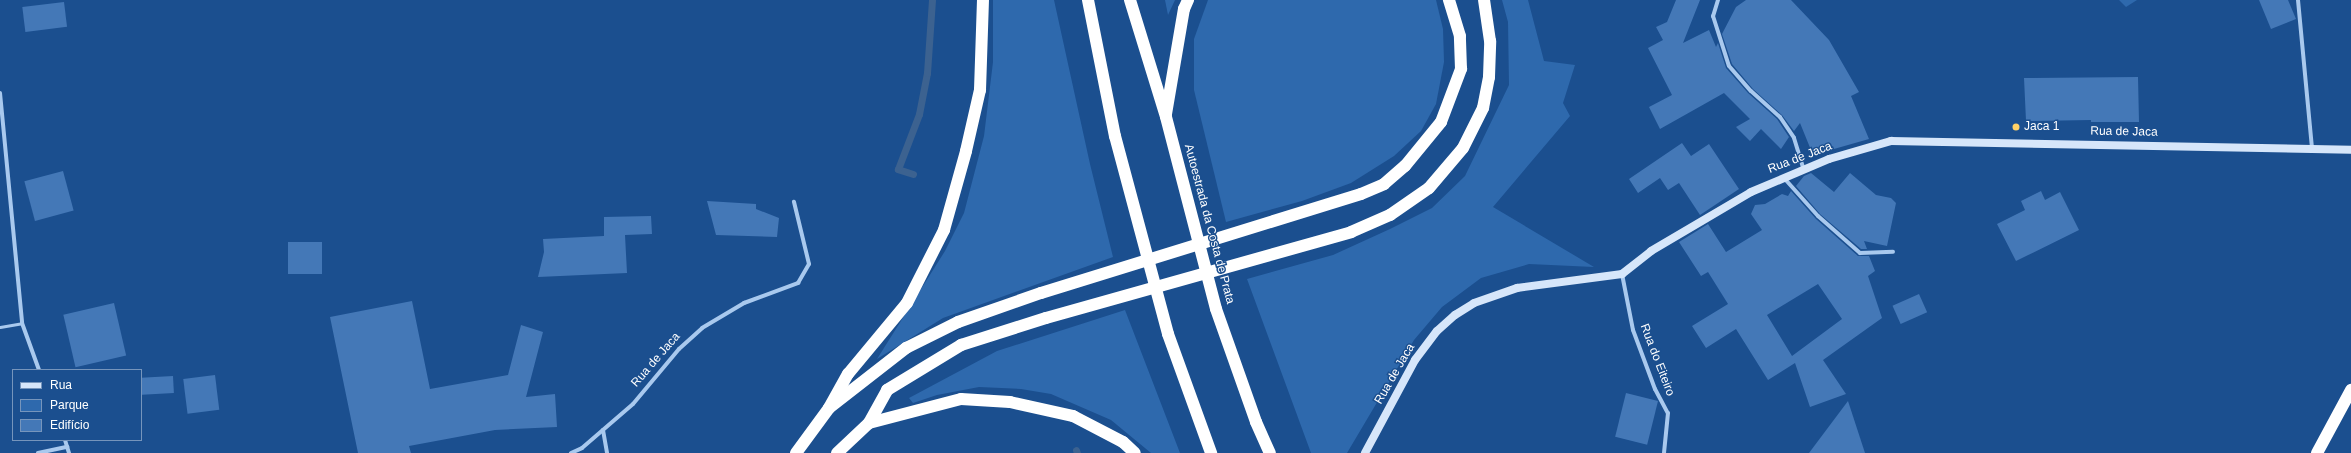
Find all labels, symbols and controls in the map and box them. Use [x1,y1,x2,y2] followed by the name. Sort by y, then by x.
[2024,120,2059,134] place label: Jaca 1
[2011,122,2021,132] marker: Jaca 1
[2090,124,2158,140] street label: Rua de Jaca
[1766,139,1834,177] street label: Rua de Jaca
[1181,143,1237,305] street label: Autoestrada da Costa de Prata
[1637,322,1677,398] street label: Rua do Eiteiro
[628,330,684,390] street label: Rua de Jaca
[1372,341,1418,407] street label: Rua de Jaca
[12,369,142,441] legend
[50,378,72,392] text: Rua
[50,398,89,412] text: Parque
[50,418,89,432] text: Edifício

